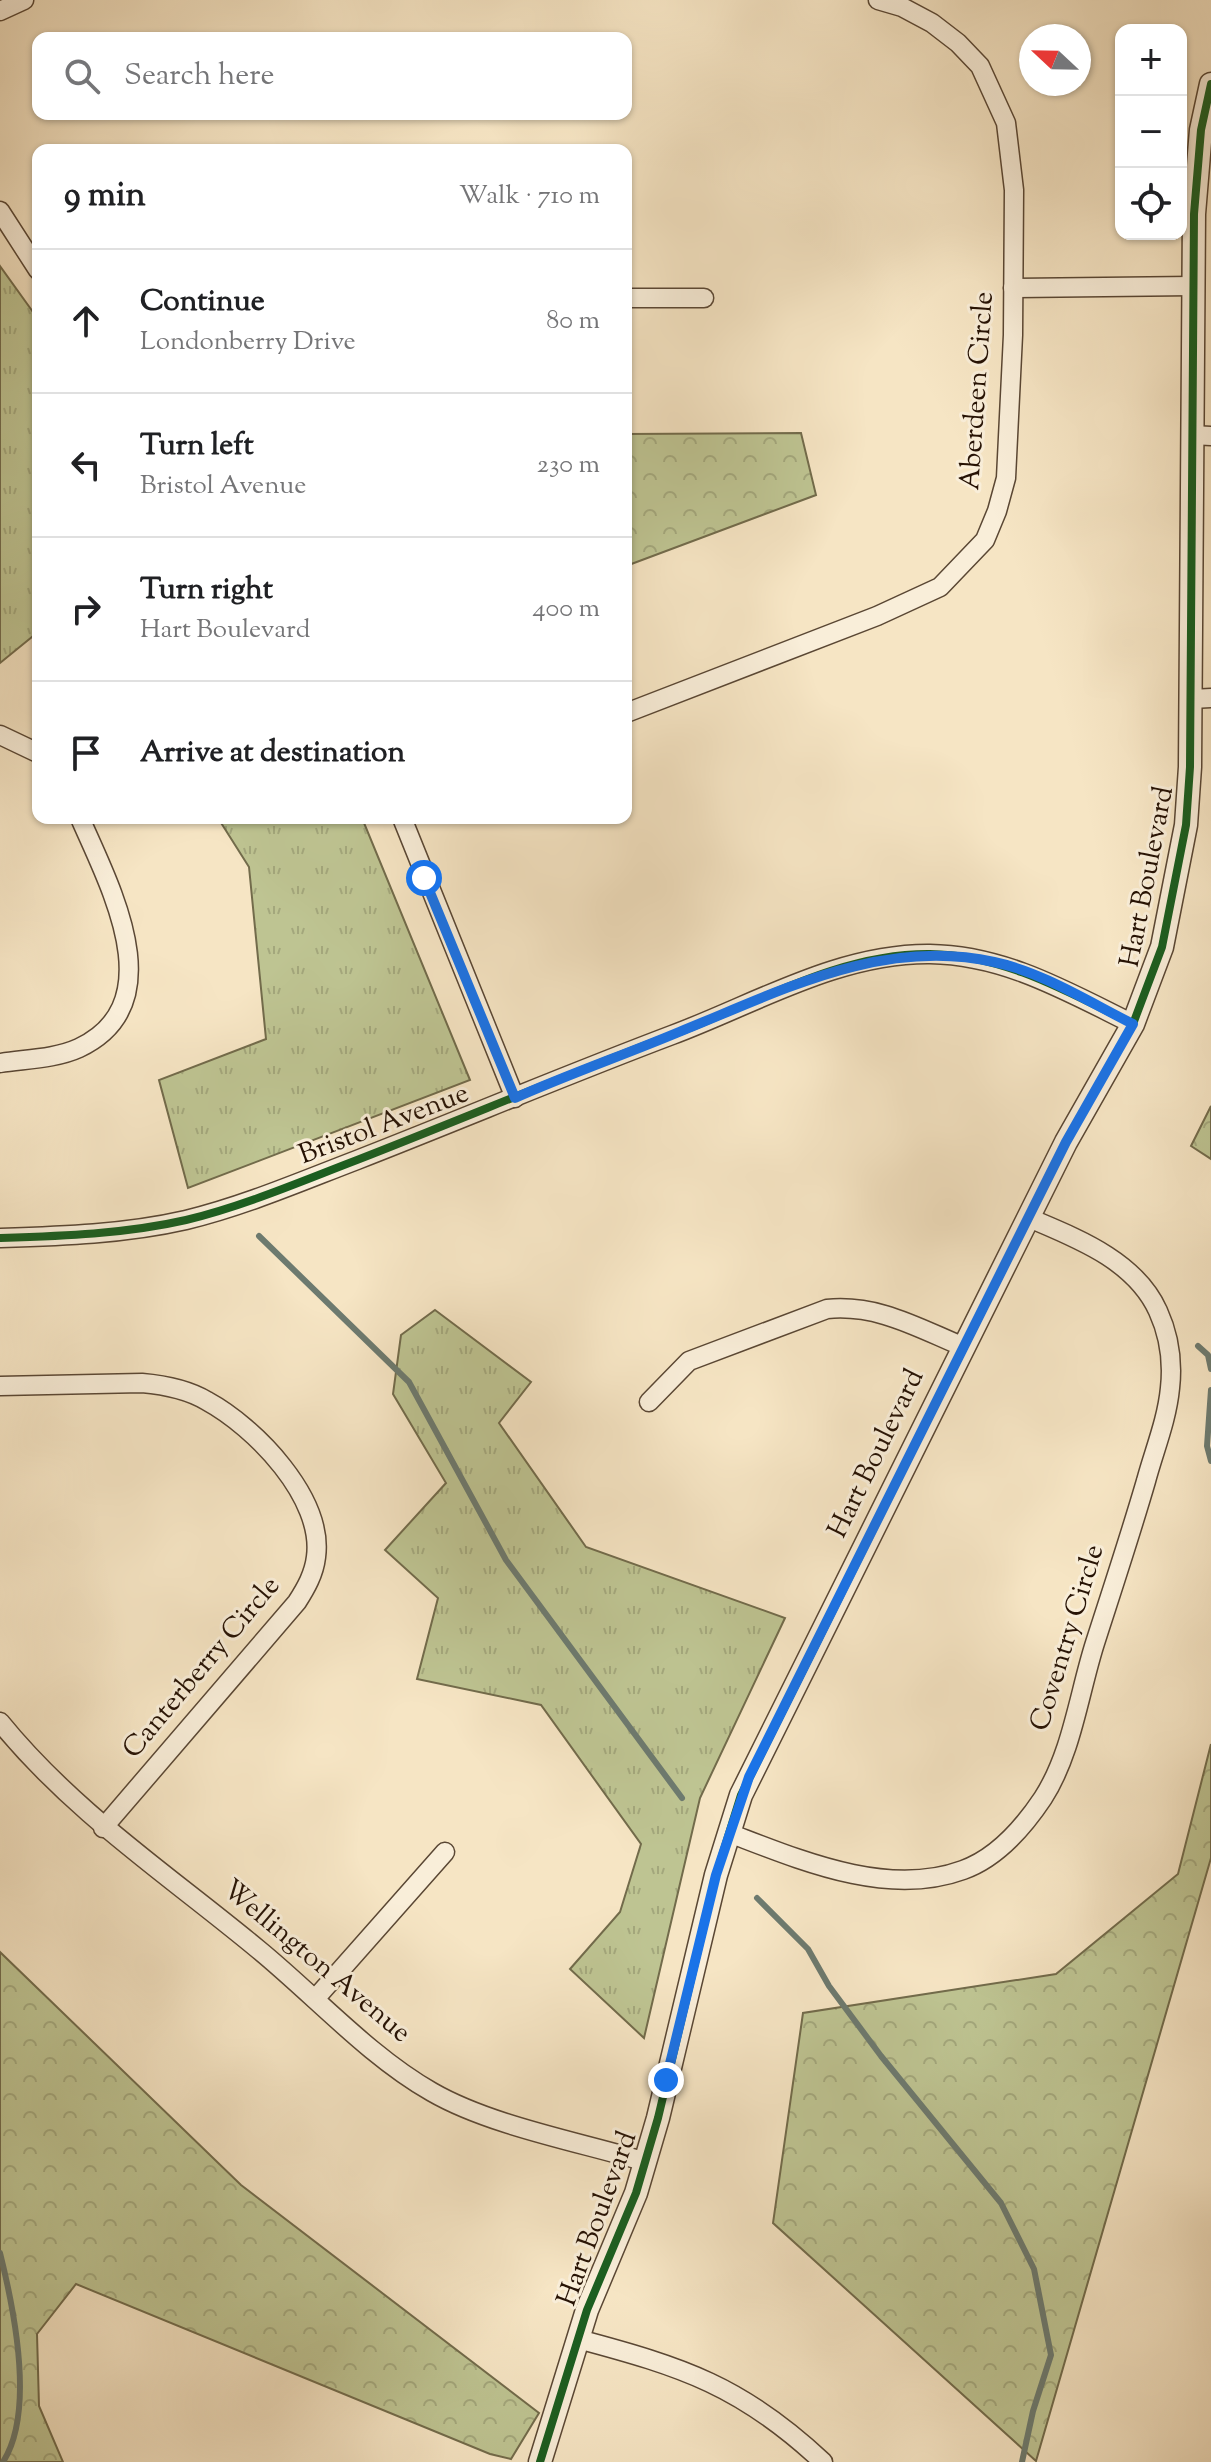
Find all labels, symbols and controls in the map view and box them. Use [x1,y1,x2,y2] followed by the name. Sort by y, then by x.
[1019,24,1091,96] north arrow
[1115,24,1187,240] map controls
[1115,24,1187,96] button: +
[32,32,632,120] search box
[60,54,104,98] icon: search
[124,55,274,98] text: Search here
[1115,96,1187,168] button: −
[1115,168,1187,240] button: locate
[64,172,146,221] text: 9 min
[459,178,600,215] text: Walk · 710 m
[140,281,265,324] text: Continue
[951,290,1005,492] street label: Aberdeen Circle
[64,299,108,343] icon: ahead
[546,303,600,340] text: 80 m
[140,324,356,361] text: Londonberry Drive
[140,425,254,468] text: Turn left
[64,443,108,487] icon: left
[537,447,600,484] text: 230 m
[140,468,306,505] text: Bristol Avenue
[140,569,273,612] text: Turn right
[64,587,108,631] icon: right
[533,591,600,628] text: 400 m
[140,612,310,649] text: Hart Boulevard
[64,731,108,775] icon: arrive
[140,732,405,775] text: Arrive at destination
[1111,783,1185,971] street label: Hart Boulevard
[406,860,442,896] route start
[293,1074,475,1176] street label: Bristol Avenue
[819,1363,935,1545] street label: Hart Boulevard
[1021,1540,1115,1736] street label: Coventry Circle
[114,1568,290,1768] street label: Canterberry Circle
[213,1871,419,2053] street label: Wellington Avenue
[648,2062,684,2098] route end
[548,2126,648,2312] street label: Hart Boulevard

